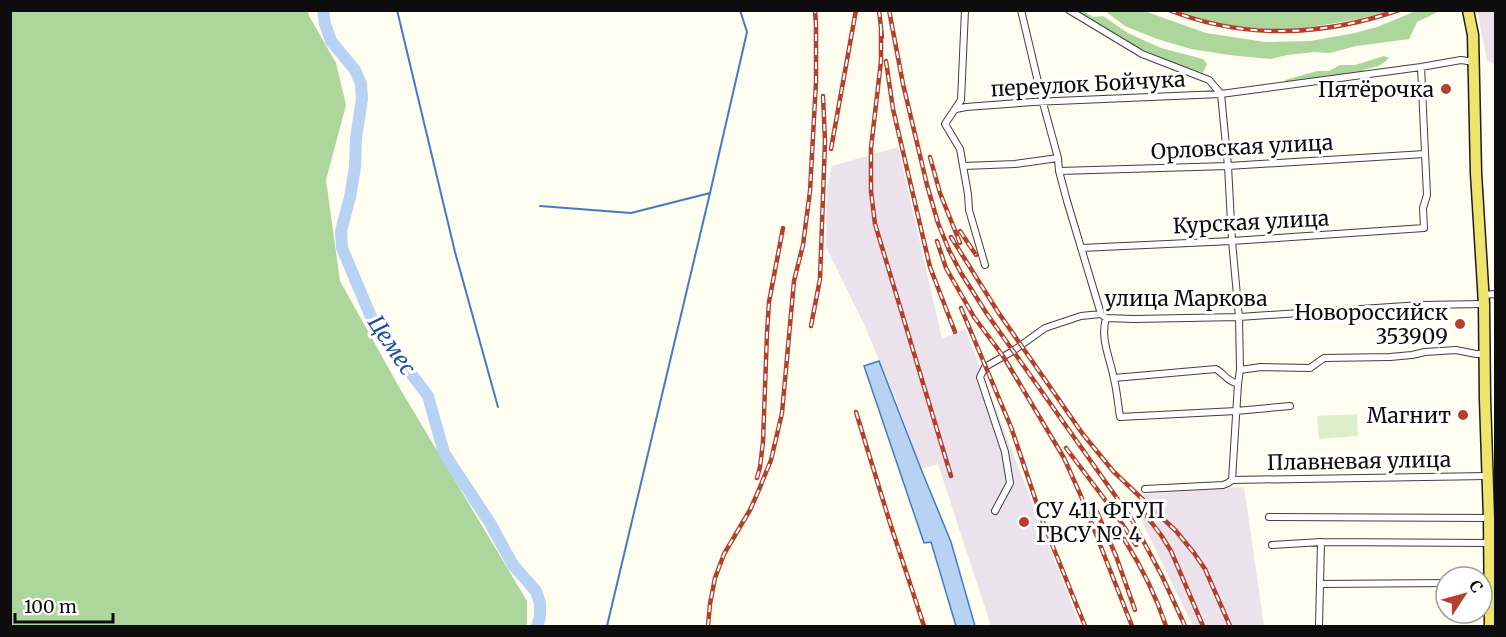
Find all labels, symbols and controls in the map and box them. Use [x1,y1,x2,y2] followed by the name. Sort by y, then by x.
[990,65,1186,103] street label: переулок Бойчука
[1318,76,1434,103] place label: Пятёрочка
[1439,82,1453,96] marker: Пятёрочка
[1150,129,1334,165] street label: Орловская улица
[1172,204,1330,240] street label: Курская улица
[1105,285,1267,312] street label: улица Маркова
[1295,299,1448,350] place label: Новороссийск 353909
[362,310,422,380] water label: Цемес
[1453,317,1467,331] marker: Новороссийск 353909
[1367,402,1451,429] place label: Магнит
[1456,408,1470,422] marker: Магнит
[1267,446,1451,476] street label: Плавневая улица
[1036,497,1165,548] place label: СУ 411 ФГУП ГВСУ № 4
[1017,515,1031,529] marker: СУ 411 ФГУП ГВСУ № 4
[1434,565,1494,625] north arrow
[1465,576,1487,596] text: С
[15,586,112,624] scale bar
[24,595,77,618] text: 100 m

